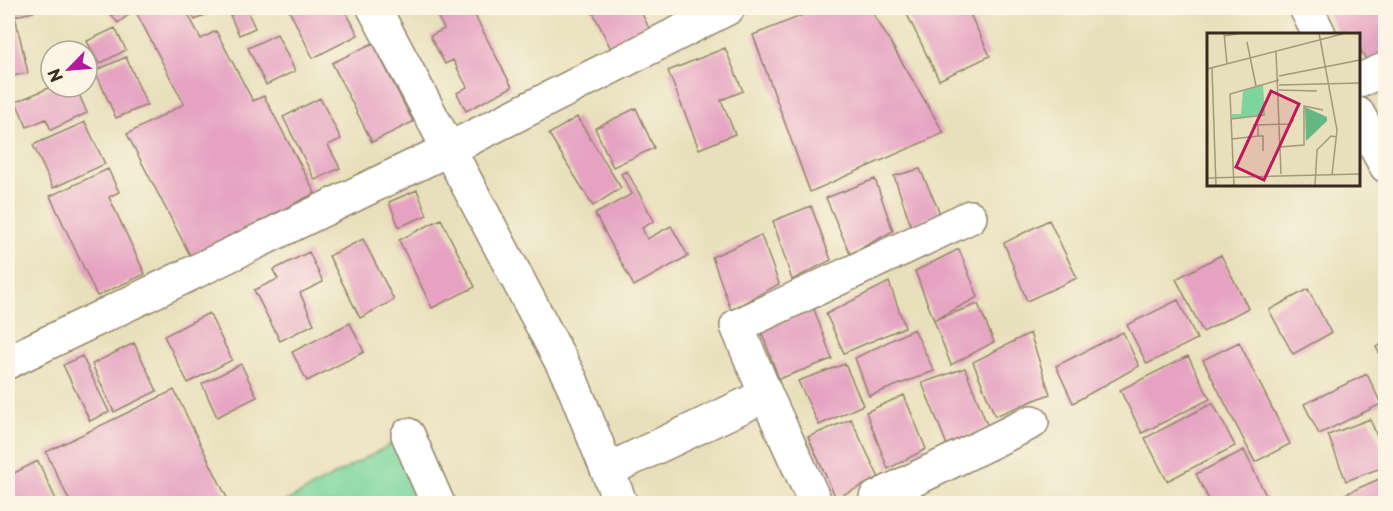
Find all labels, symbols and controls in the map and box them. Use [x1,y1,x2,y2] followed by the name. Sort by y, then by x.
[1207,33,1360,186] inset map
[39,39,99,99] north arrow
[41,65,68,87] text: N

